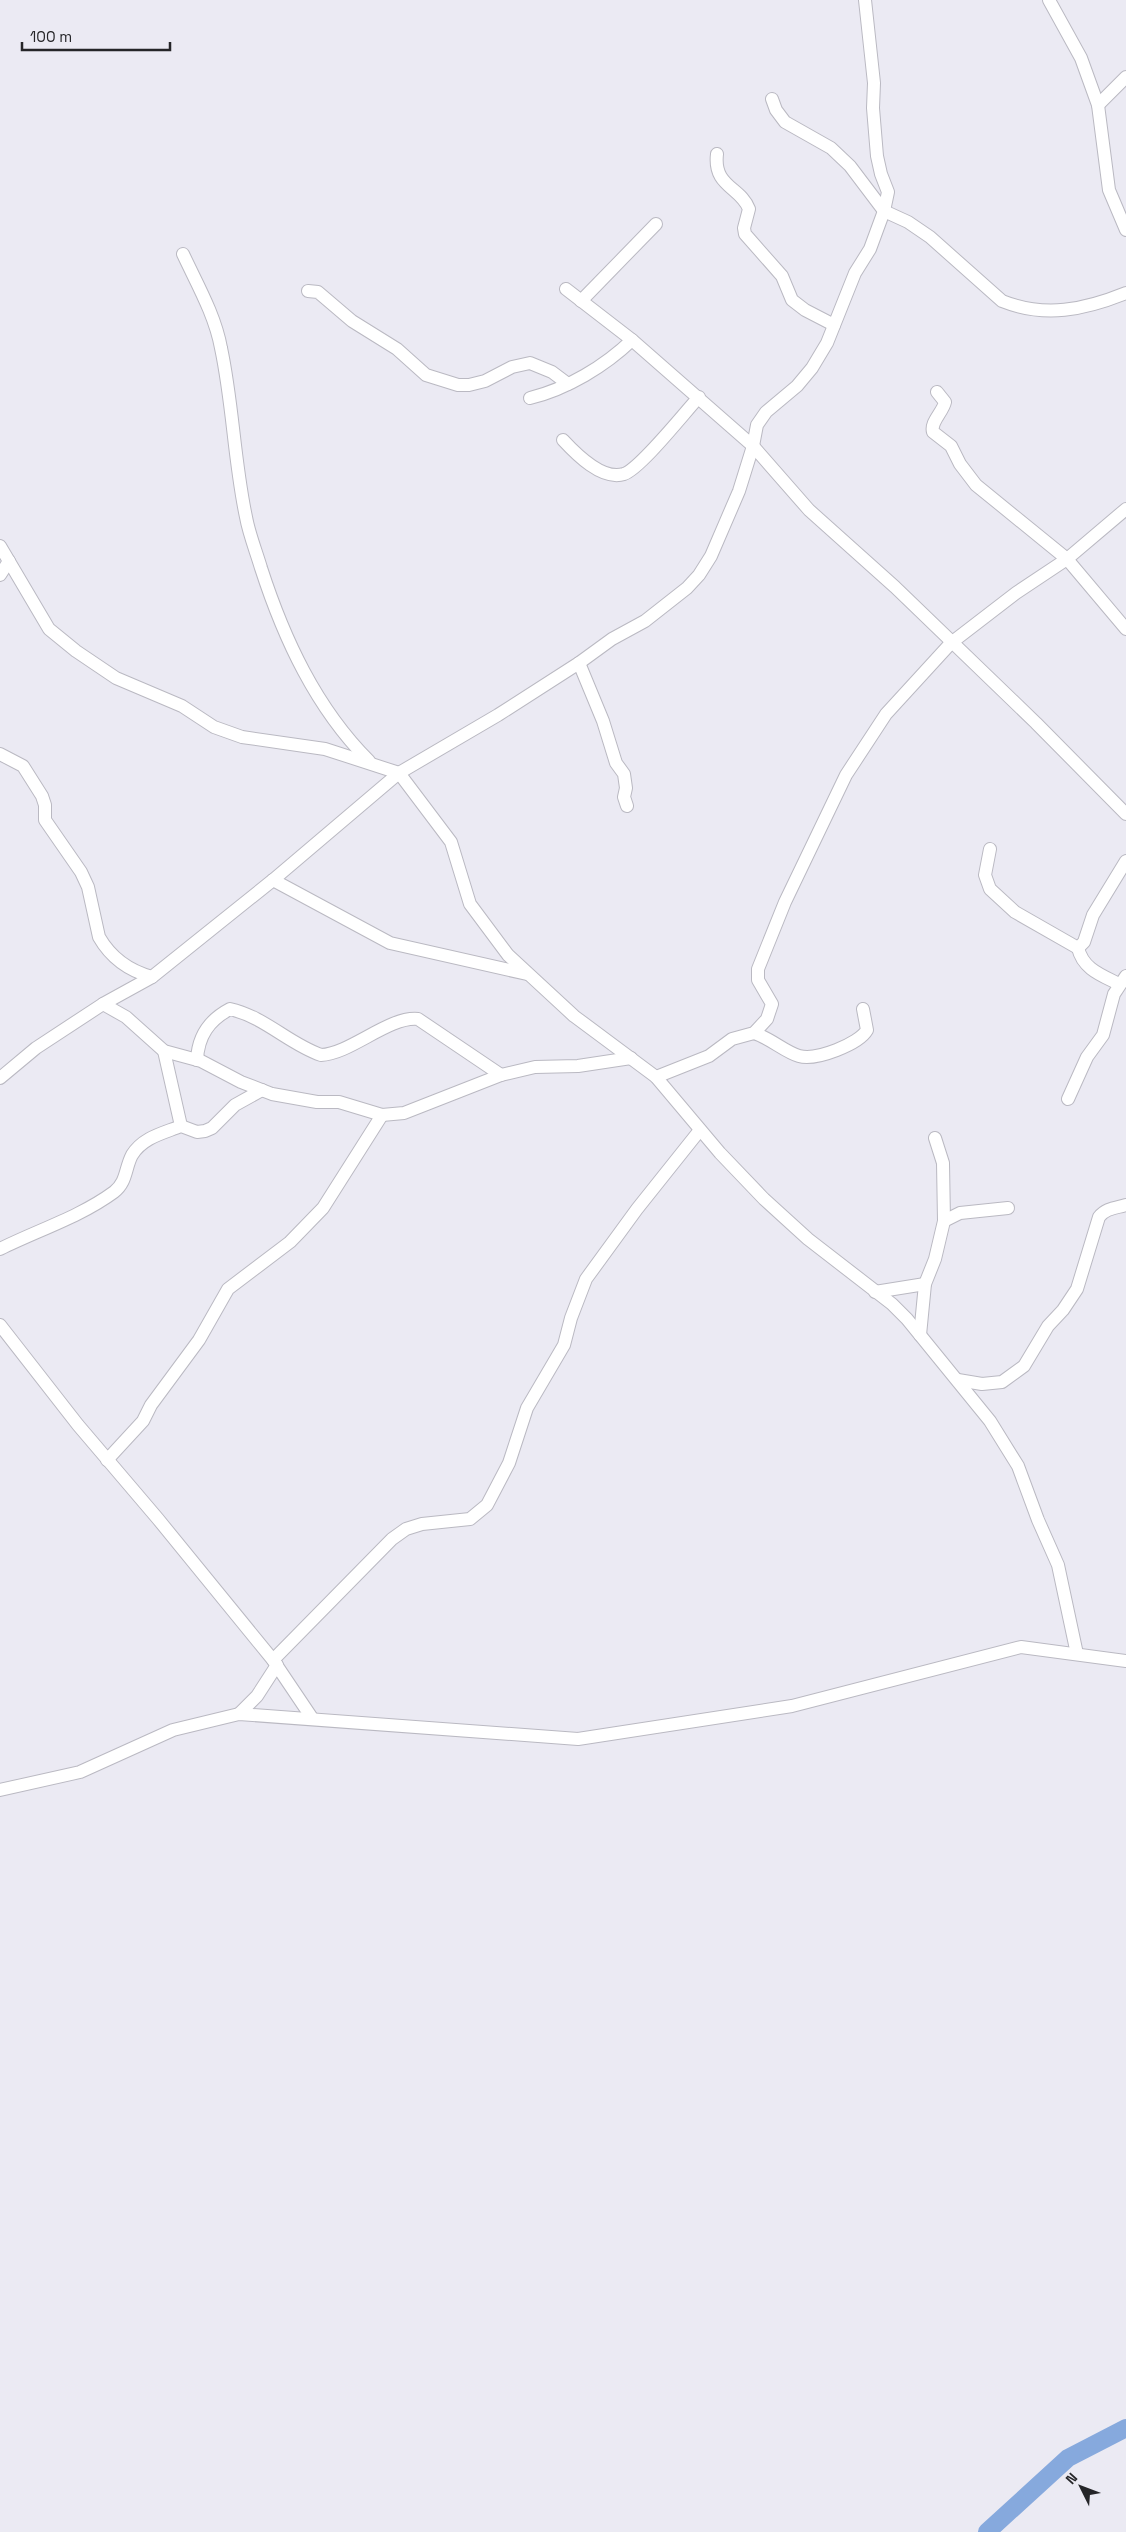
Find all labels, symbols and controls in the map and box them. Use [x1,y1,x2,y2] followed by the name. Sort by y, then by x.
[22,20,170,52] scale bar
[30,27,72,46] text: 100 m
[1056,2462,1106,2512] north arrow
[1062,2469,1081,2488] text: N

